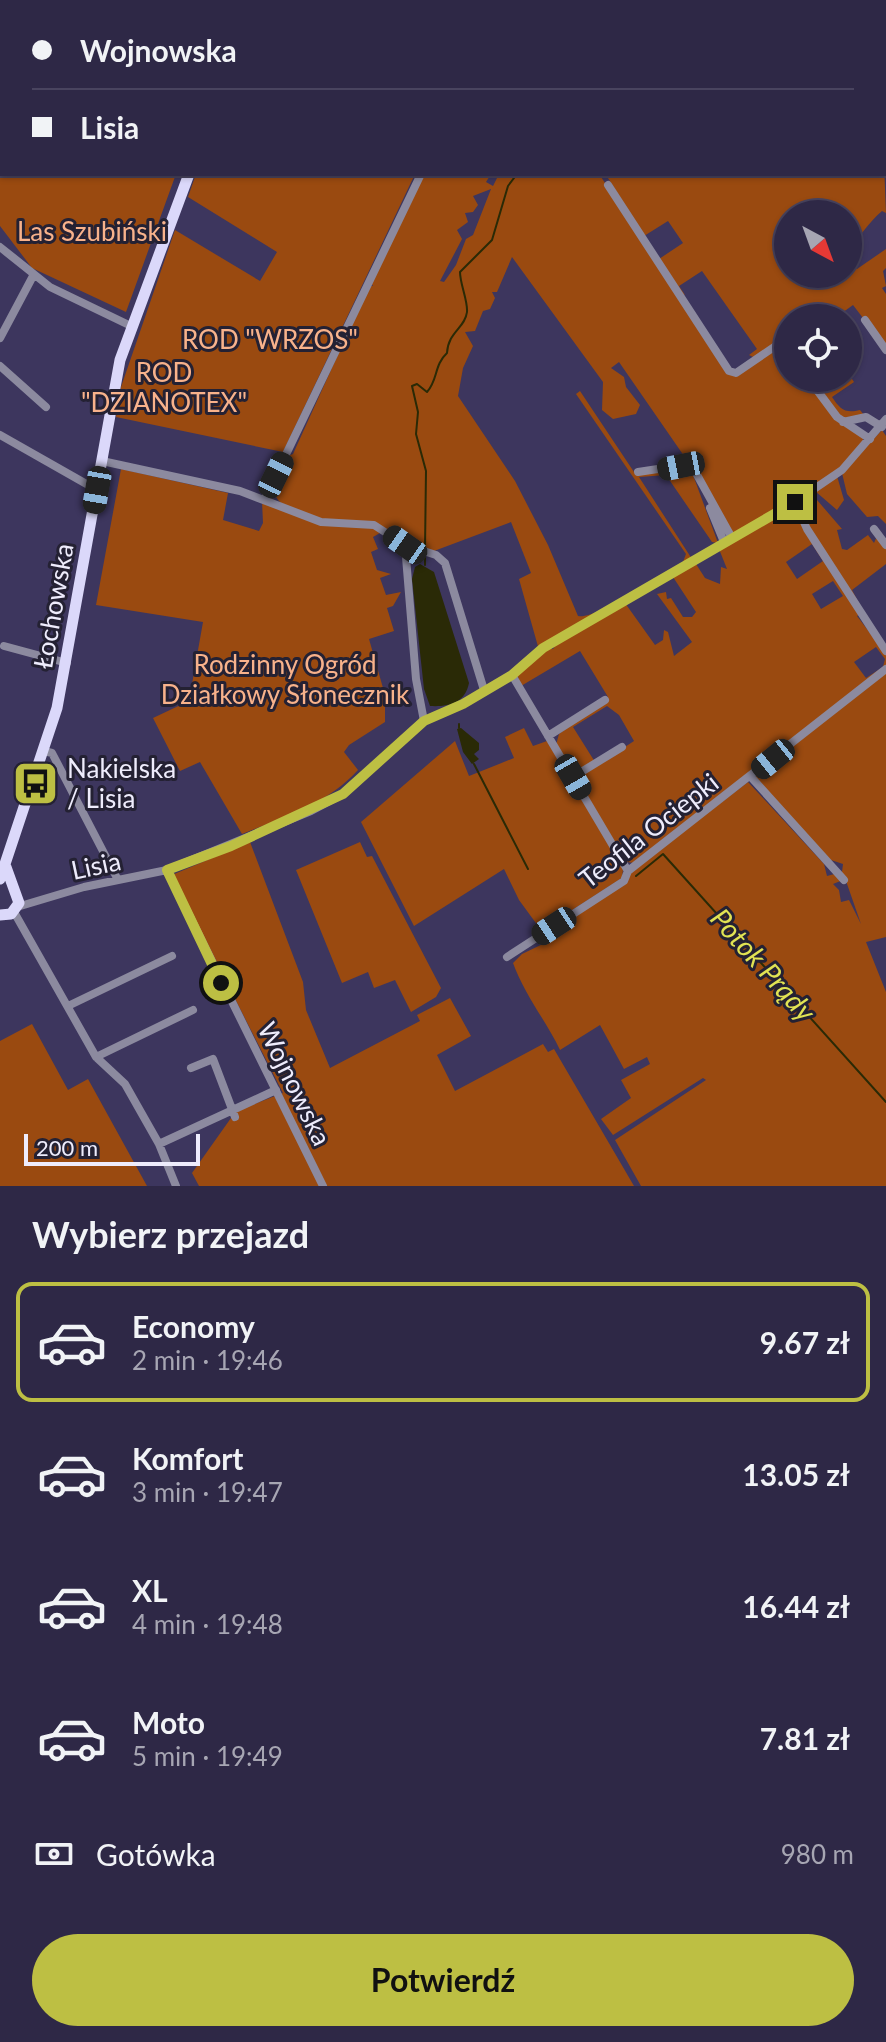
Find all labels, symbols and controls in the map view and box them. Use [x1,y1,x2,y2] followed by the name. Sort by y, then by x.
[80,32,237,68] text: Wojnowska
[80,109,139,145] text: Lisia
[774,200,862,288] north arrow
[774,200,862,392] map controls
[17,215,167,247] park label: Las Szubiński
[774,304,862,392] button: locate
[182,323,358,355] park label: ROD "WRZOS"
[81,356,247,418] park label: ROD "DZIANOTEX"
[255,448,297,502] car
[655,450,707,482] car
[81,464,113,516] car
[777,484,813,520] route end
[378,521,432,569] car
[26,541,80,671] street label: Łochowska
[161,648,410,710] park label: Rodzinny Ogród Działkowy Słonecznik
[747,735,799,783] car
[551,750,595,804] car
[67,752,176,814] place label: Nakielska / Lisia
[12,760,60,808] bus stop icon: Nakielska / Lisia
[572,766,724,895] street label: Teofila Ociepki
[68,844,124,886] street label: Lisia
[704,901,824,1028] water label: Potok Prądy
[527,903,581,949] car
[203,965,239,1001] route start
[251,1017,338,1150] street label: Wojnowska
[24,1130,200,1166] scale bar
[36,1134,98,1161] text: 200 m
[32,1212,309,1256] text: Wybierz przejazd
[36,1306,108,1378] icon: car
[132,1308,255,1344] text: Economy
[760,1324,850,1360] text: 9.67 zł
[132,1344,283,1376] text: 2 min · 19:46
[36,1438,108,1510] icon: car
[132,1440,243,1476] text: Komfort
[742,1456,850,1492] text: 13.05 zł
[132,1476,283,1508] text: 3 min · 19:47
[36,1570,108,1642] icon: car
[132,1572,168,1608] text: XL
[742,1588,850,1624] text: 16.44 zł
[132,1608,283,1640] text: 4 min · 19:48
[36,1702,108,1774] icon: car
[132,1704,205,1740] text: Moto
[760,1720,850,1756] text: 7.81 zł
[132,1740,283,1772] text: 5 min · 19:49
[32,1832,76,1876] icon: cash
[96,1836,216,1872] text: Gotówka
[781,1838,854,1870] text: 980 m
[32,1934,854,2026] button: Potwierdź

